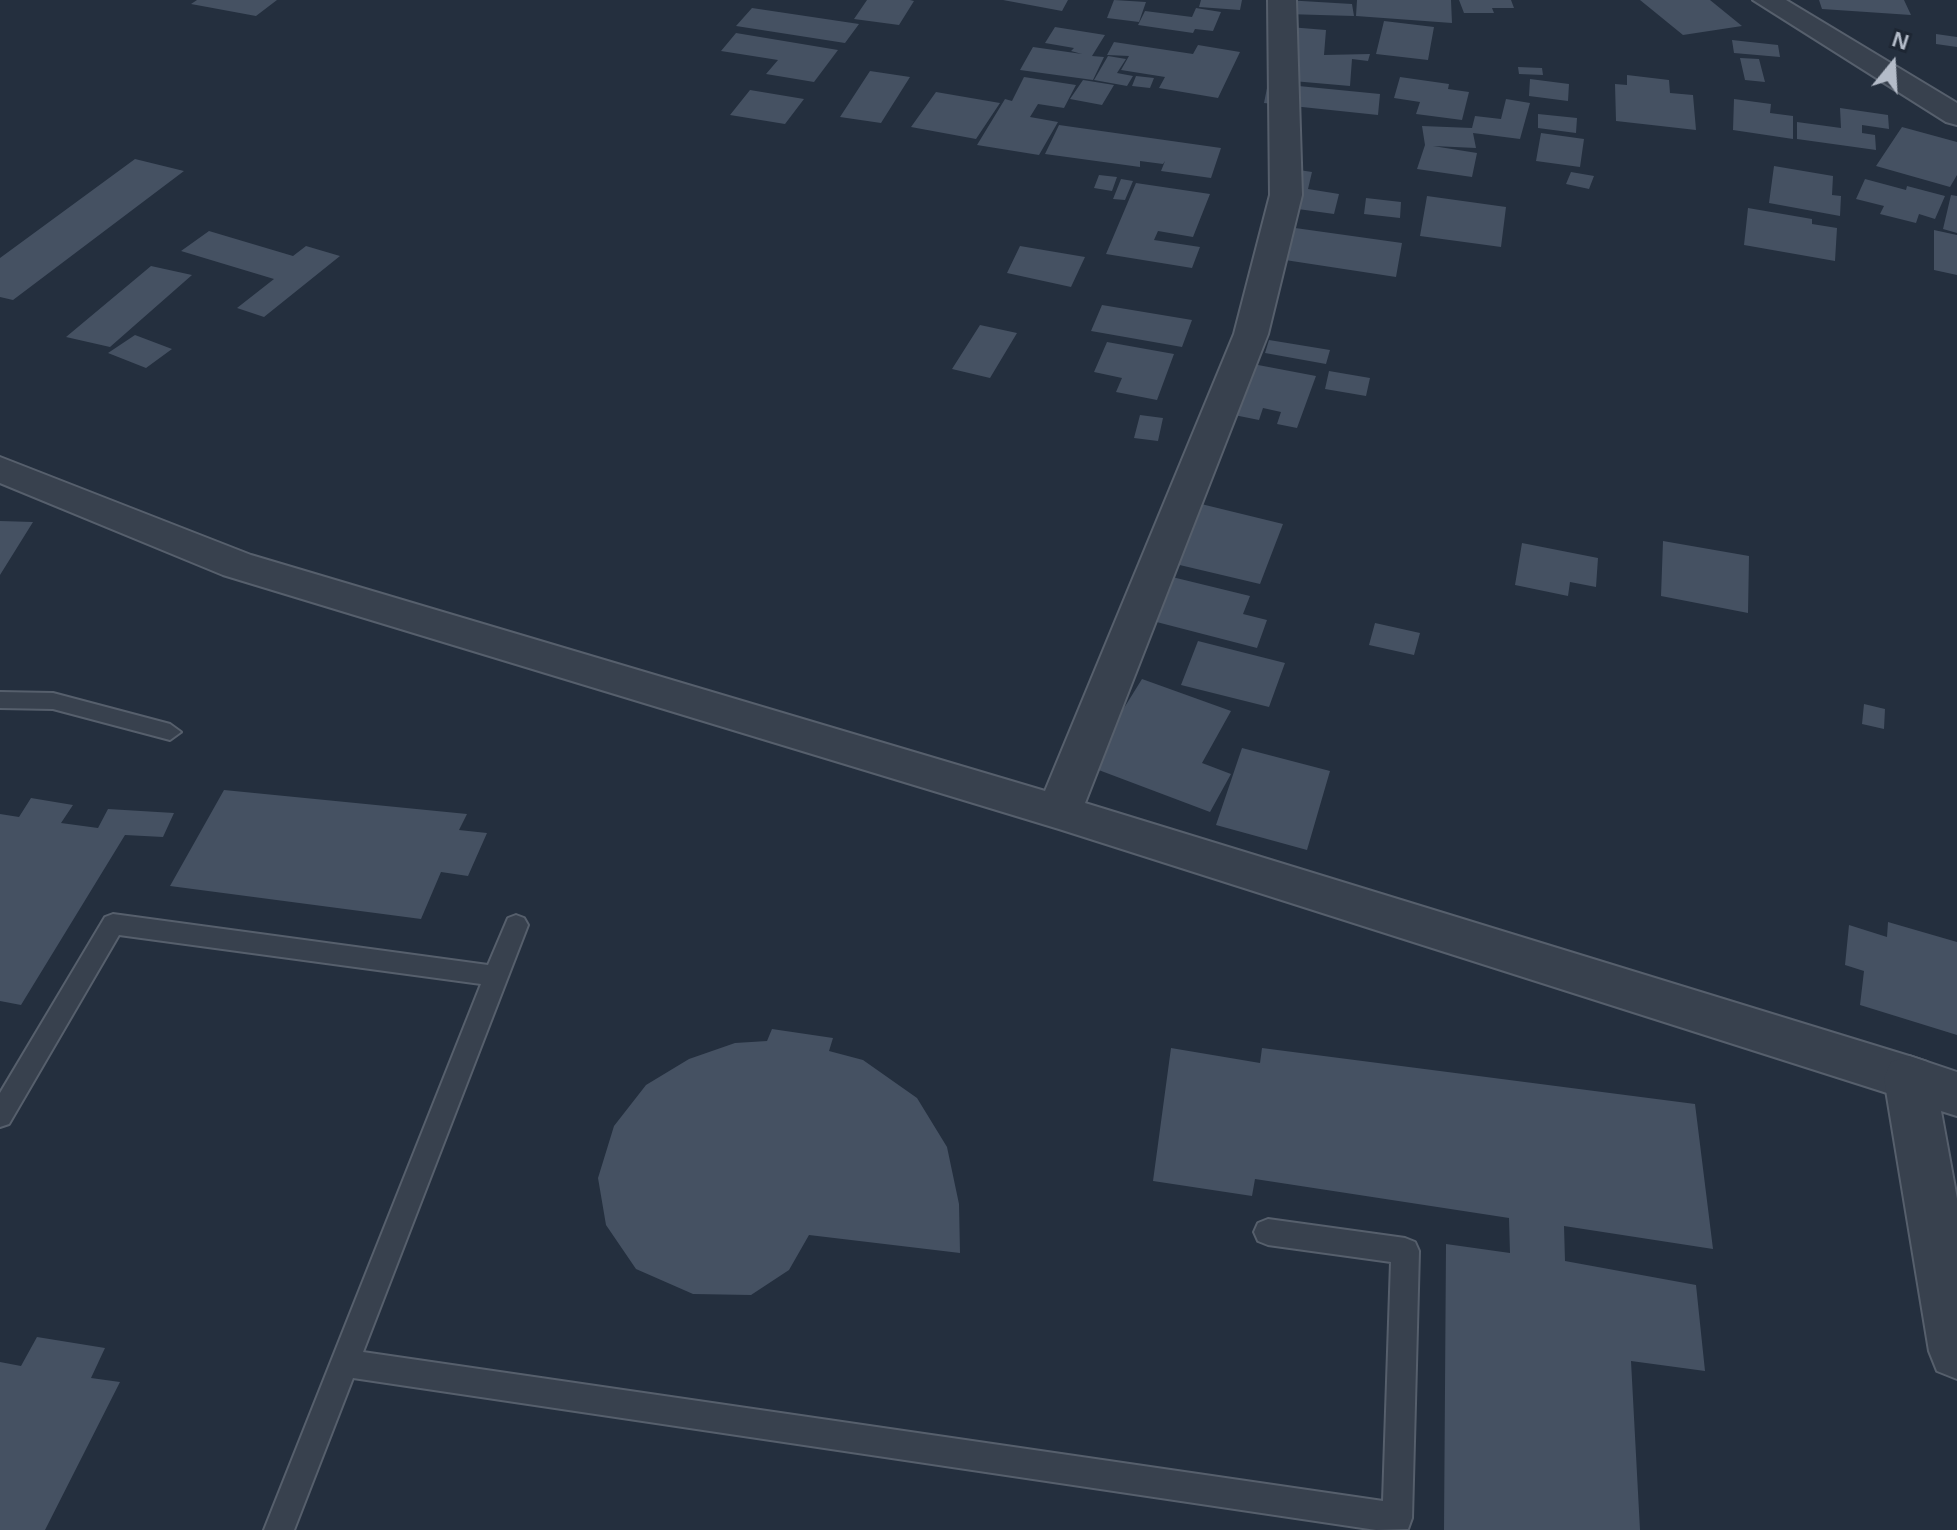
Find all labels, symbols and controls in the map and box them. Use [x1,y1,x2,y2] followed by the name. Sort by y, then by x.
[1853,24,1933,104] north arrow
[1889,26,1912,55] text: N

